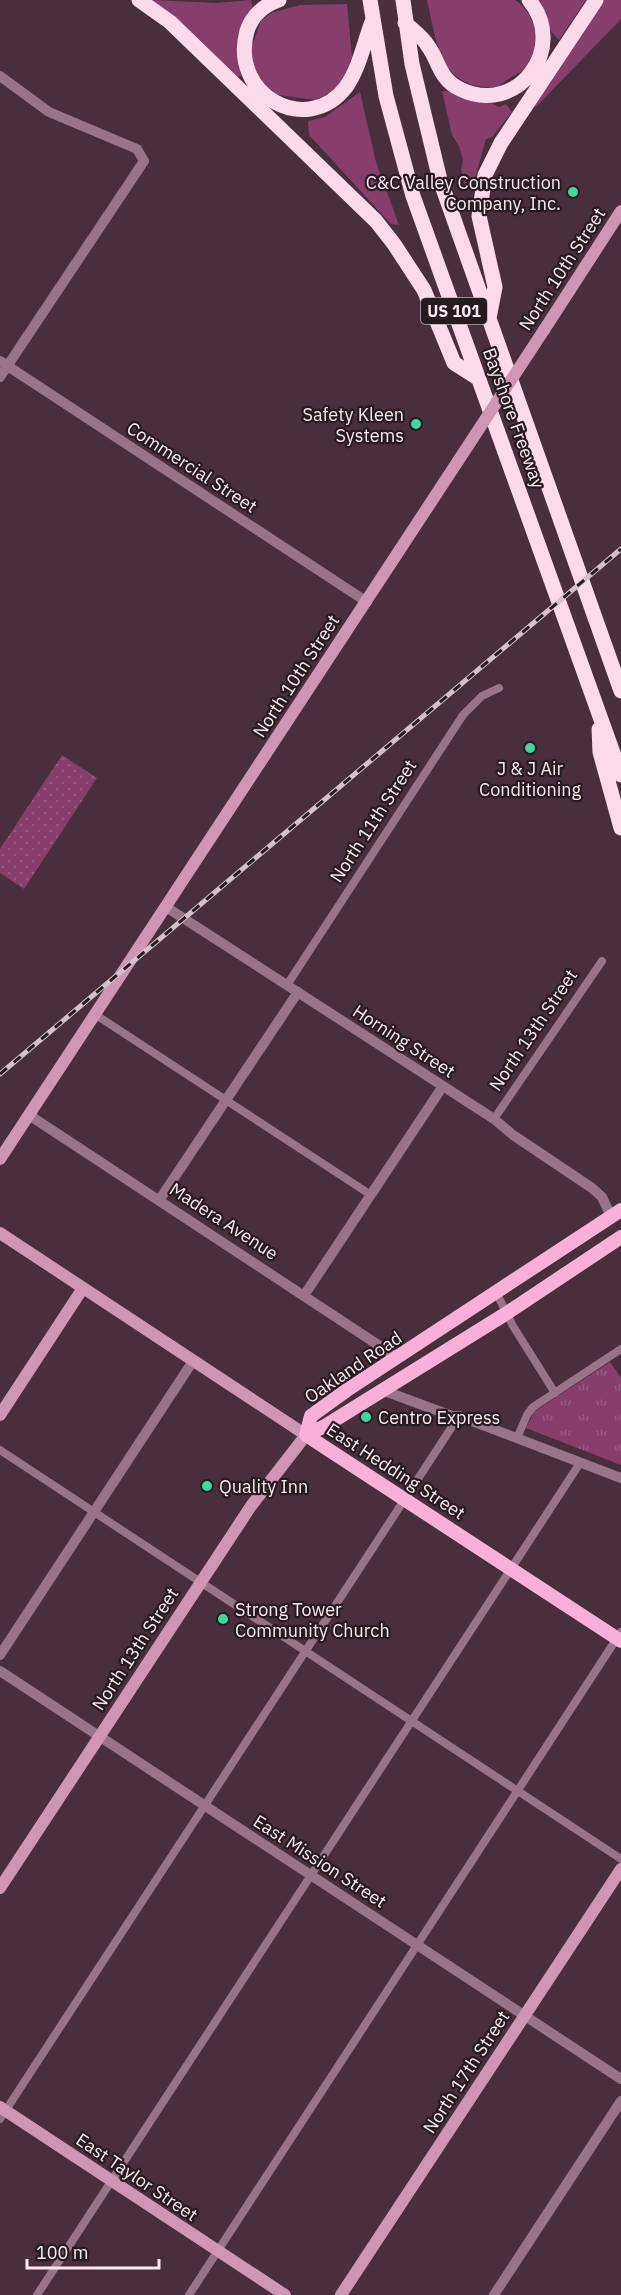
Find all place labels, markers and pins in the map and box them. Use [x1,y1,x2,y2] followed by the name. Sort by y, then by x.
[366,171,561,215] place label: C&C Valley Construction Company, Inc.
[566,185,580,199] marker: C&C Valley Construction Company, Inc.
[302,403,404,447] place label: Safety Kleen Systems
[409,417,423,431] marker: Safety Kleen Systems
[523,741,537,755] marker: J & J Air Conditioning
[479,757,581,801] place label: J & J Air Conditioning
[378,1406,500,1429] place label: Centro Express
[359,1410,373,1424] marker: Centro Express
[219,1475,308,1498] place label: Quality Inn
[200,1479,214,1493] marker: Quality Inn
[235,1598,390,1642] place label: Strong Tower Community Church
[216,1612,230,1626] marker: Strong Tower Community Church

